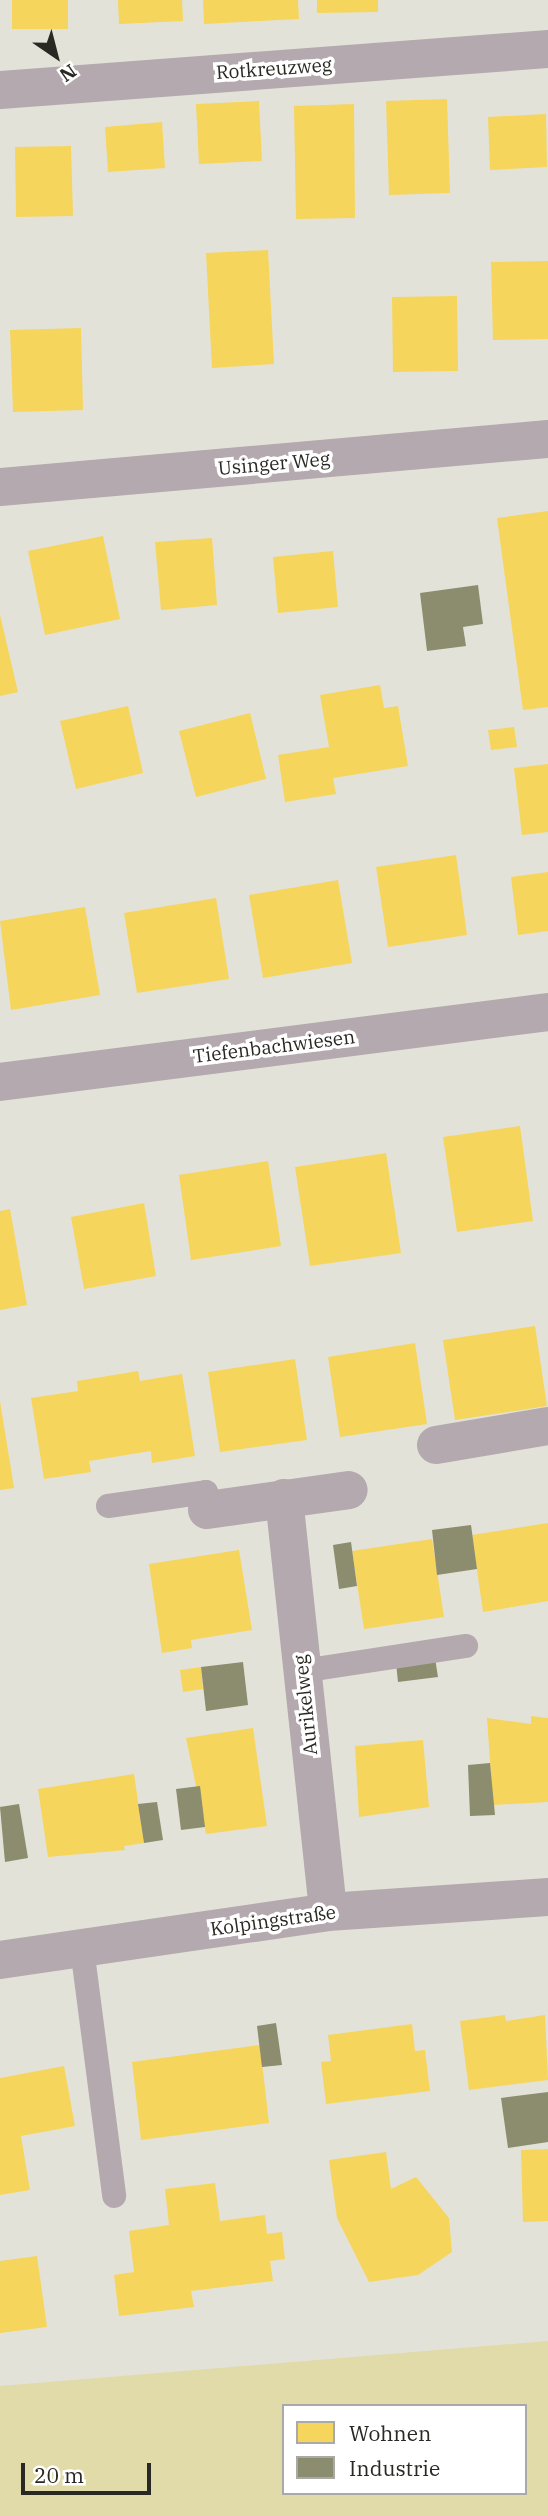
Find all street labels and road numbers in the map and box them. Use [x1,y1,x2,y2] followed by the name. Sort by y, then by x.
[215,54,333,84] street label: Rotkreuzweg
[217,448,331,480] street label: Usinger Weg
[192,1026,356,1068] street label: Tiefenbachwiesen
[289,1654,323,1756] street label: Aurikelweg
[209,1901,337,1941] street label: Kolpingstraße

